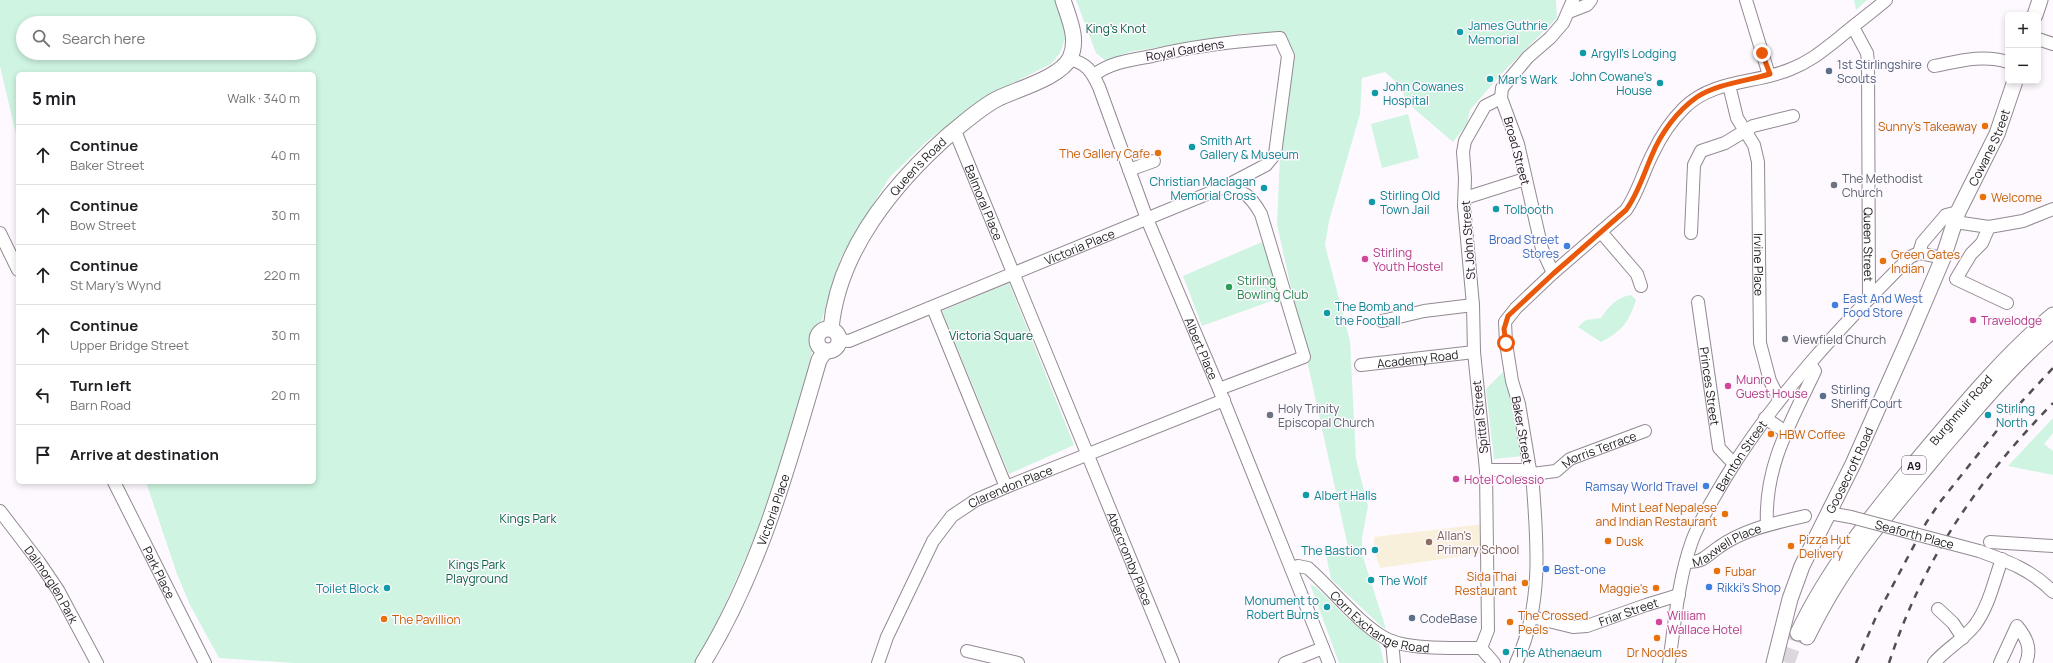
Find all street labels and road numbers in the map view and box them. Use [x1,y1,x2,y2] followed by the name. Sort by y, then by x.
[1145,35,1225,65] street label: Royal Gardens
[1964,107,2013,189] street label: Cowane Street
[1500,115,1534,187] street label: Broad Street
[885,133,950,199] street label: Queen's Road
[961,162,1007,243] street label: Balmoral Place
[1457,200,1479,280] street label: St John Street
[1860,207,1877,282] street label: Queen Street
[1042,224,1117,268] street label: Victoria Place
[1750,233,1768,296] street label: Irvine Place
[1181,314,1223,382] street label: Albert Place
[1376,345,1459,372] street label: Academy Road
[1696,346,1724,427] street label: Princes Street
[1925,371,1996,449] street label: Burghmuir Road
[1468,379,1492,454] street label: Spittal Street
[1508,395,1536,466] street label: Baker Street
[1711,416,1770,494] street label: Barnton Street
[1821,424,1877,516] street label: Goosecroft Road
[1557,427,1639,471] street label: Morris Terrace
[1902,456,1926,474] road number: A9
[964,461,1055,512] street label: Clarendon Place
[752,472,793,548] street label: Victoria Place
[1103,509,1157,608] street label: Abercromby Place
[1873,515,1956,553] street label: Seaforth Place
[1690,519,1763,571] street label: Maxwell Place
[21,542,83,627] street label: Dalmorglen Park
[139,543,180,601] street label: Park Place
[1327,587,1430,656] street label: Corn Exchange Road
[1596,593,1660,630] street label: Friar Street

